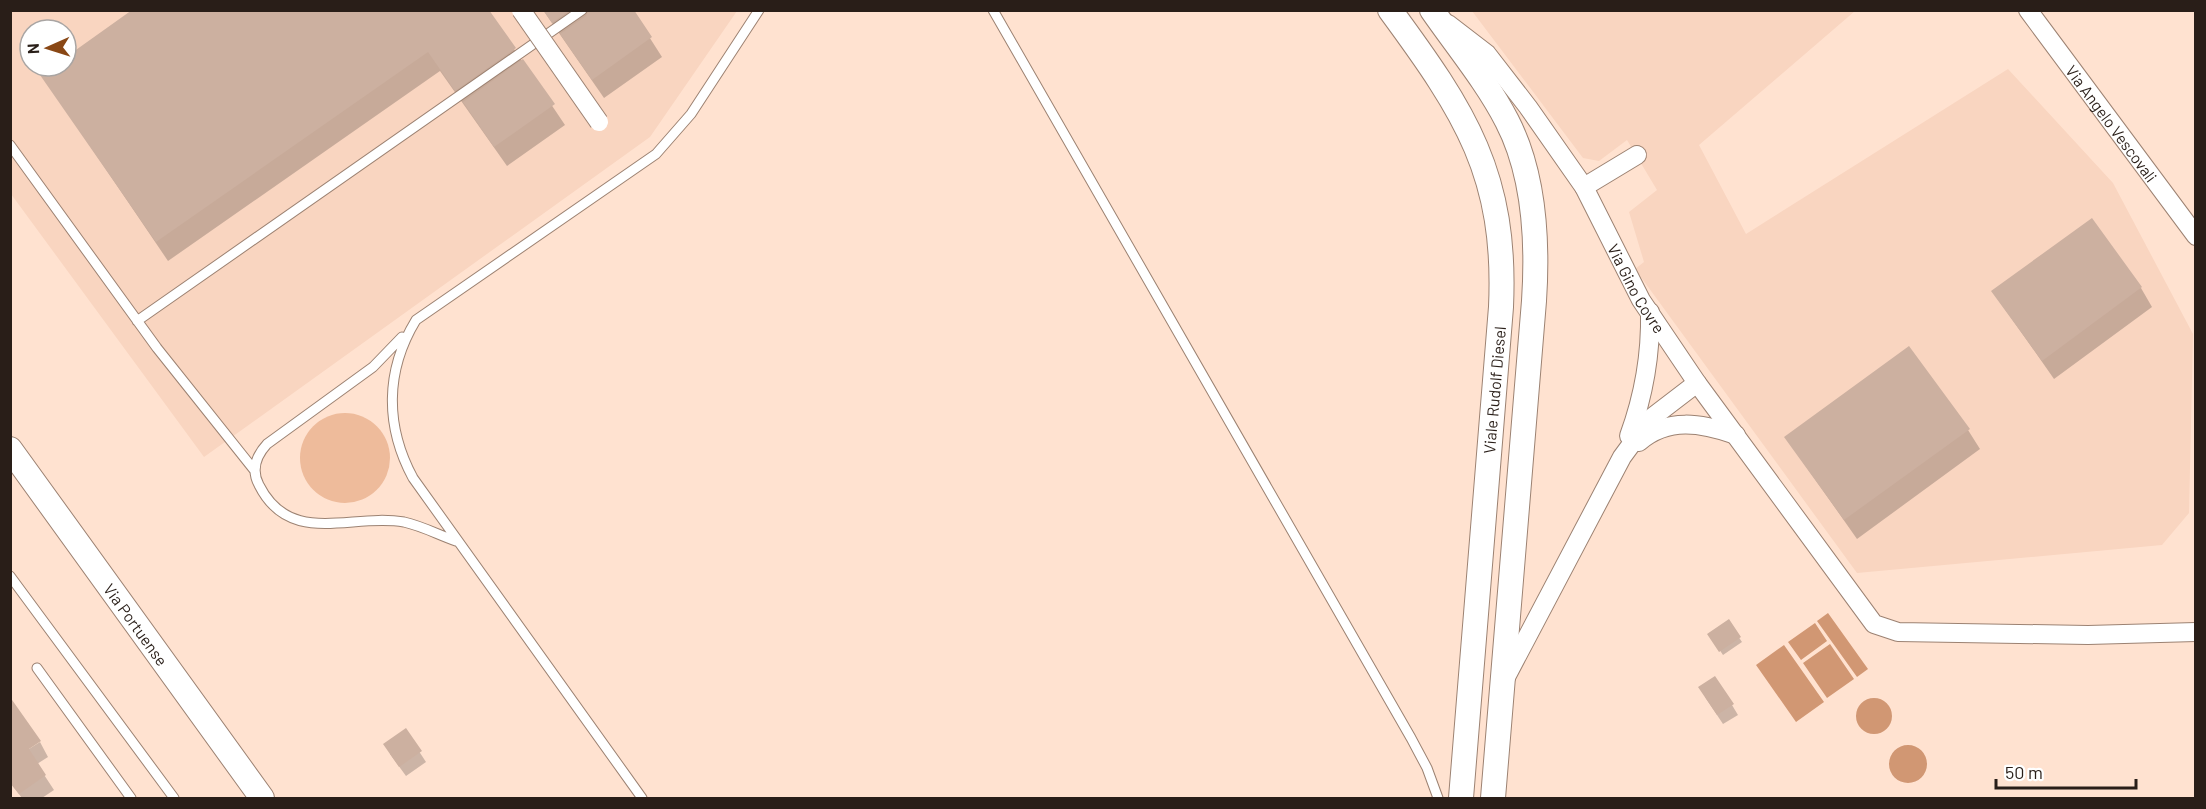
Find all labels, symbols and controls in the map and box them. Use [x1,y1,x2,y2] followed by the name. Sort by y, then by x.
[18,18,78,78] north arrow
[23,43,42,55] text: N
[2062,61,2162,185] street label: Via Angelo Vescovali
[1605,240,1670,336] street label: Via Gino Covre
[1479,326,1509,454] street label: Viale Rudolf Diesel
[100,579,172,669] street label: Via Portuense
[1996,752,2136,790] scale bar
[2005,761,2043,783] text: 50 m

